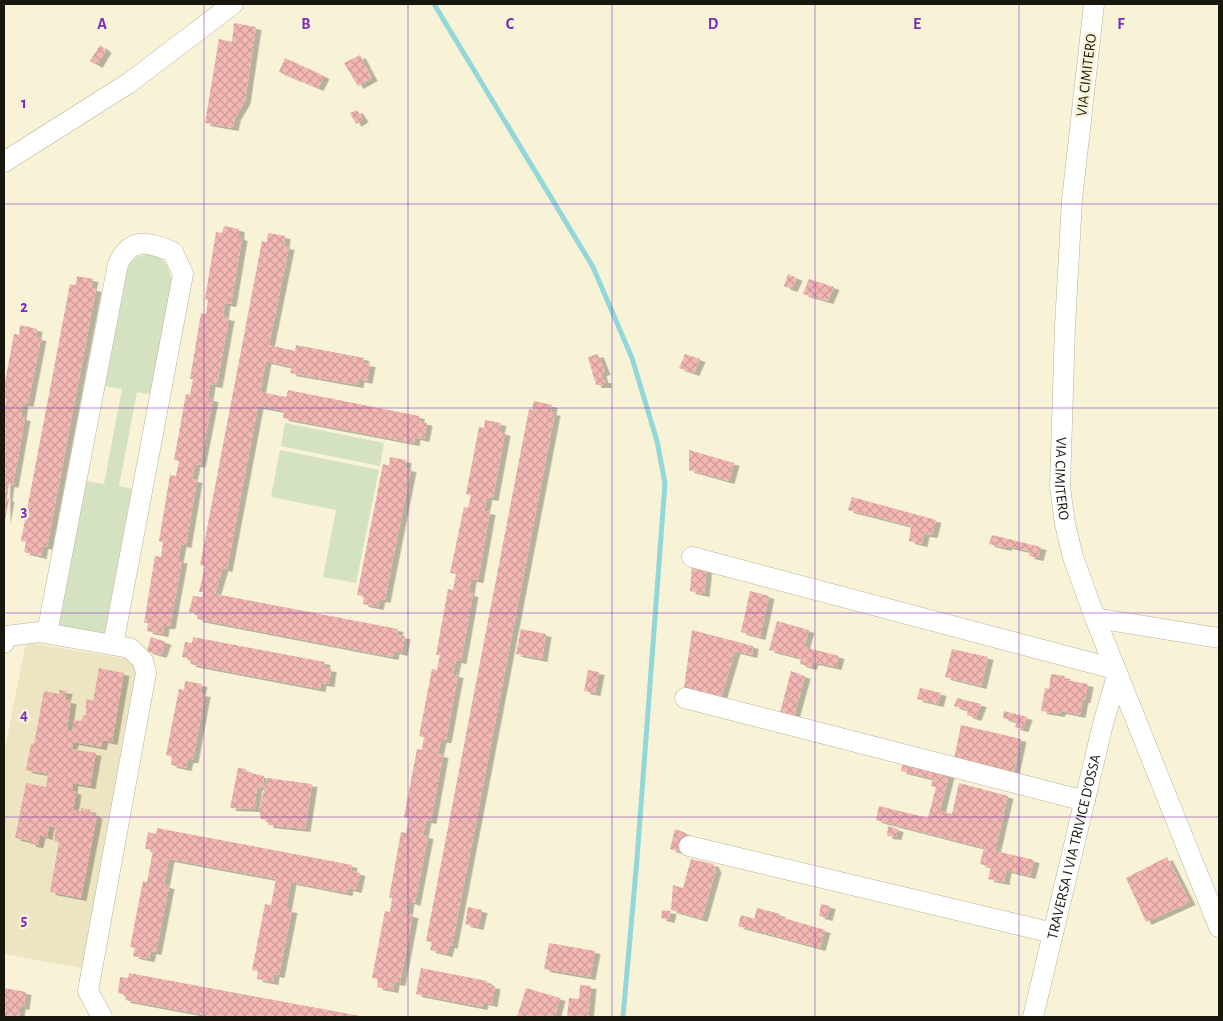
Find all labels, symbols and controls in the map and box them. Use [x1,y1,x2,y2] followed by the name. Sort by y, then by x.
[97,16,107,32] text: A
[301,16,311,32] text: B
[506,16,515,32] text: C
[708,16,719,32] text: D
[913,16,921,32] text: E
[1117,16,1125,32] text: F
[1074,33,1099,117] street label: VIA CIMITERO
[21,95,27,111] text: 1
[20,299,28,315] text: 2
[1052,437,1071,521] street label: VIA CIMITERO
[21,503,28,519] text: 3
[20,707,28,723] text: 4
[1045,753,1104,941] street label: TRAVERSA I VIA TRIVICE D'OSSA
[21,912,28,928] text: 5

